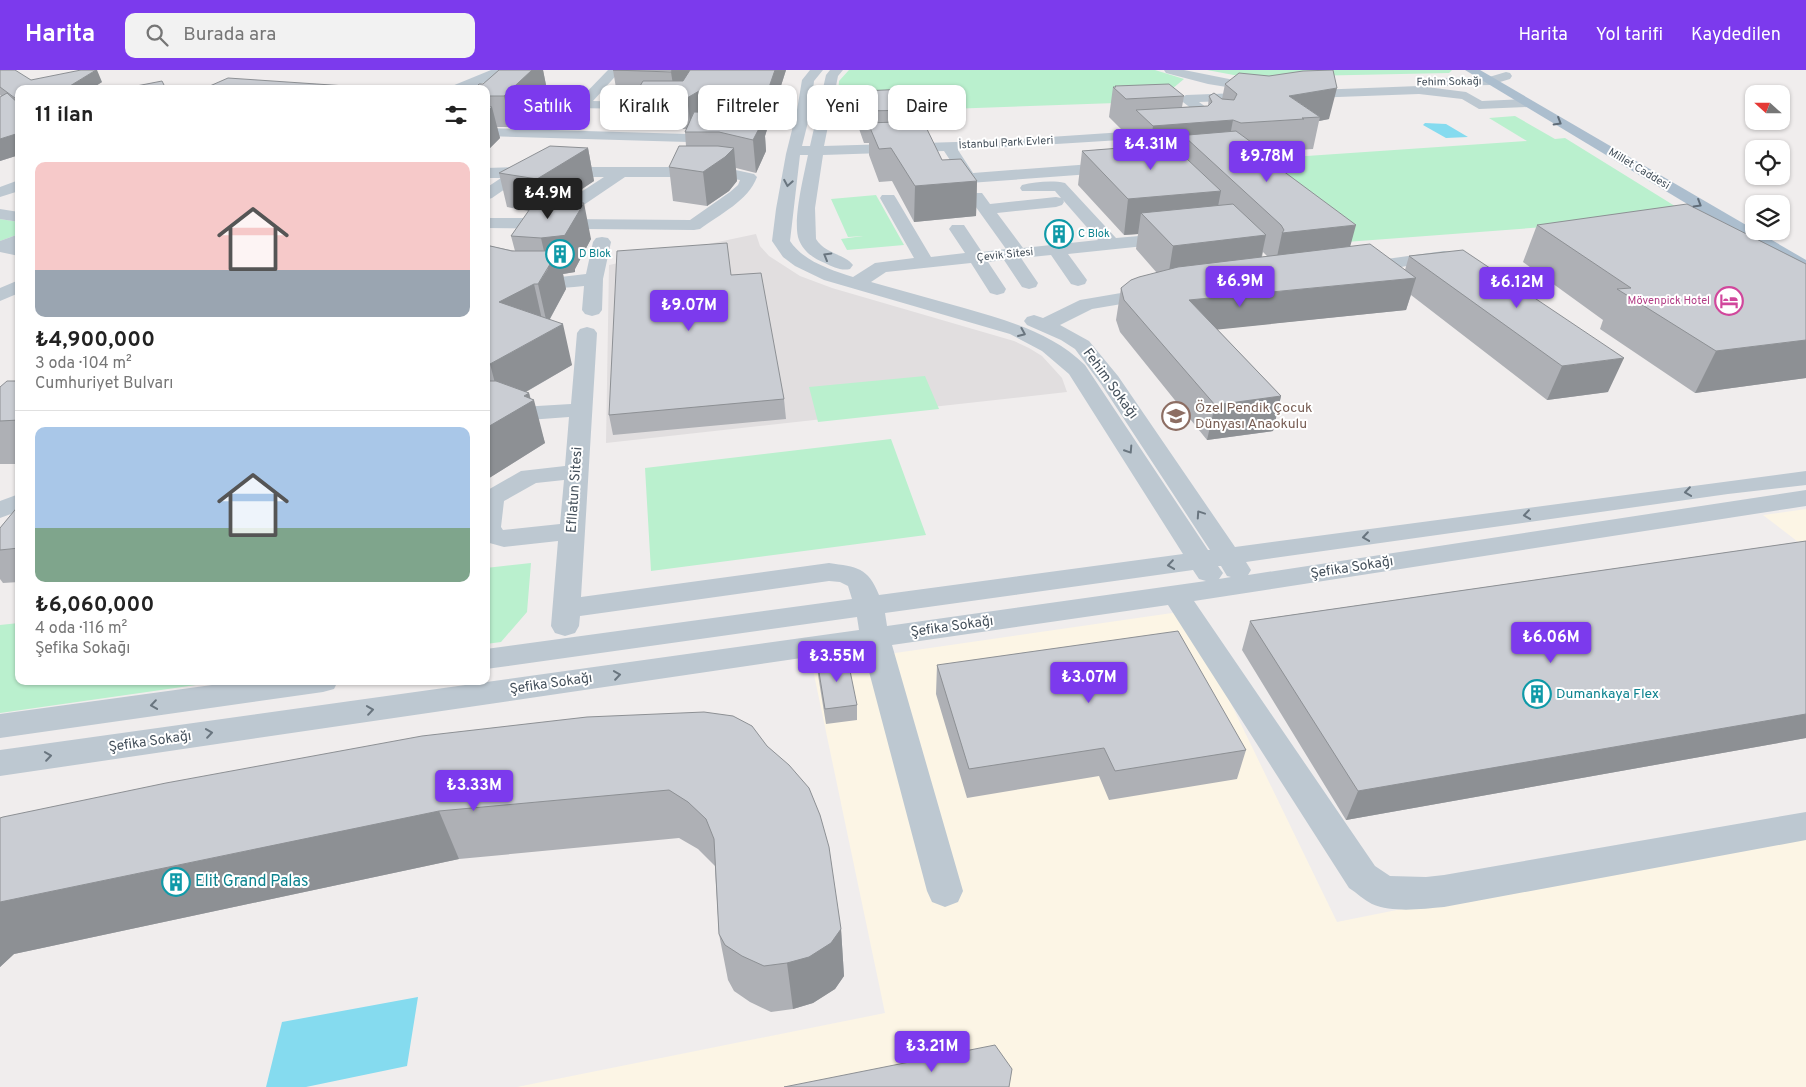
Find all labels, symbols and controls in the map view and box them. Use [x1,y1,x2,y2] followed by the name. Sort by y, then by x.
[125,13,475,58] search box
[25,20,95,50] text: Harita
[143,21,171,49] icon: search
[183,23,276,47] text: Burada ara
[1518,24,1568,47] text: Harita
[1596,24,1663,47] text: Yol tarifi
[1691,24,1781,47] text: Kaydedilen
[1416,74,1482,90] street label: Fehim Sokağı
[505,85,590,130] chip: Satılık
[600,85,688,130] chip: Kiralık
[698,85,797,130] chip: Filtreler
[807,85,878,130] chip: Yeni
[888,85,966,130] chip: Daire
[1745,85,1790,130] north arrow
[1745,85,1790,240] map controls
[442,101,470,129] icon: filters
[35,102,93,129] text: 11 ilan
[1553,115,1562,125] one-way arrow
[1110,128,1192,171] pin: ₺4.31M
[958,133,1054,152] street label: İstanbul Park Evleri
[1124,135,1178,155] text: ₺4.31M
[1226,140,1308,183] pin: ₺9.78M
[1745,140,1790,185] button: locate
[1606,145,1672,193] street label: Millet Caddesi
[1240,147,1294,167] text: ₺9.78M
[513,178,583,220] pin: ₺4.9M
[784,179,794,188] one-way arrow
[524,184,572,204] text: ₺4.9M
[208,194,298,284] icon: home
[1745,195,1790,240] button: layers
[1693,198,1702,208] one-way arrow
[1044,219,1074,249] building icon: C Blok
[1078,227,1110,241] place label: C Blok
[545,239,575,269] building icon: D Blok
[976,245,1034,265] street label: Çevik Sitesi
[579,247,611,261] place label: D Blok
[823,253,832,263] one-way arrow
[1205,266,1275,308] pin: ₺6.9M
[1476,266,1558,309] pin: ₺6.12M
[1216,272,1264,292] text: ₺6.9M
[1490,273,1544,293] text: ₺6.12M
[1714,286,1744,316] hotel icon: Mövenpick Hotel
[648,290,730,332] pin: ₺9.07M
[1628,294,1710,308] place label: Mövenpick Hotel
[661,296,717,316] text: ₺9.07M
[1017,326,1026,337] one-way arrow
[35,327,155,354] text: ₺4,900,000
[1079,345,1141,423] street label: Fehim Sokağı
[35,354,132,374] text: 3 oda · 104 m²
[35,374,173,394] text: Cumhuriyet Bulvarı
[1195,399,1313,433] place label: Özel Pendik Çocuk Dünyası Anaokulu
[1161,401,1191,431] school or university icon: Özel Pendik Çocuk Dünyası Anaokulu
[1122,445,1132,454] one-way arrow
[564,446,586,534] street label: Efllatun Sitesi
[208,460,298,550] icon: home
[1684,486,1692,497] one-way arrow
[1523,509,1531,520] one-way arrow
[1196,510,1206,519] one-way arrow
[1362,532,1371,542] one-way arrow
[1309,553,1395,583] street label: Şefika Sokağı
[1166,559,1175,569] one-way arrow
[35,592,154,619] text: ₺6,060,000
[909,613,995,641] street label: Şefika Sokağı
[35,619,127,639] text: 4 oda · 116 m²
[1510,622,1592,664] pin: ₺6.06M
[1522,628,1580,648] text: ₺6.06M
[35,639,130,659] text: Şefika Sokağı
[796,640,878,683] pin: ₺3.55M
[809,647,865,667] text: ₺3.55M
[1048,662,1130,704] pin: ₺3.07M
[1061,668,1117,688] text: ₺3.07M
[508,670,594,698] street label: Şefika Sokağı
[614,670,622,681] one-way arrow
[1522,679,1552,709] building icon: Dumankaya Flex
[1556,686,1659,703] place label: Dumankaya Flex
[149,699,157,710] one-way arrow
[366,706,374,716] one-way arrow
[107,728,193,756] street label: Şefika Sokağı
[205,729,213,739] one-way arrow
[44,752,53,762] one-way arrow
[433,770,515,812] pin: ₺3.33M
[446,776,502,796] text: ₺3.33M
[161,867,191,897] building icon: Elit Grand Palas
[195,872,308,892] place label: Elit Grand Palas
[891,1030,973,1073] pin: ₺3.21M
[906,1037,958,1057] text: ₺3.21M

